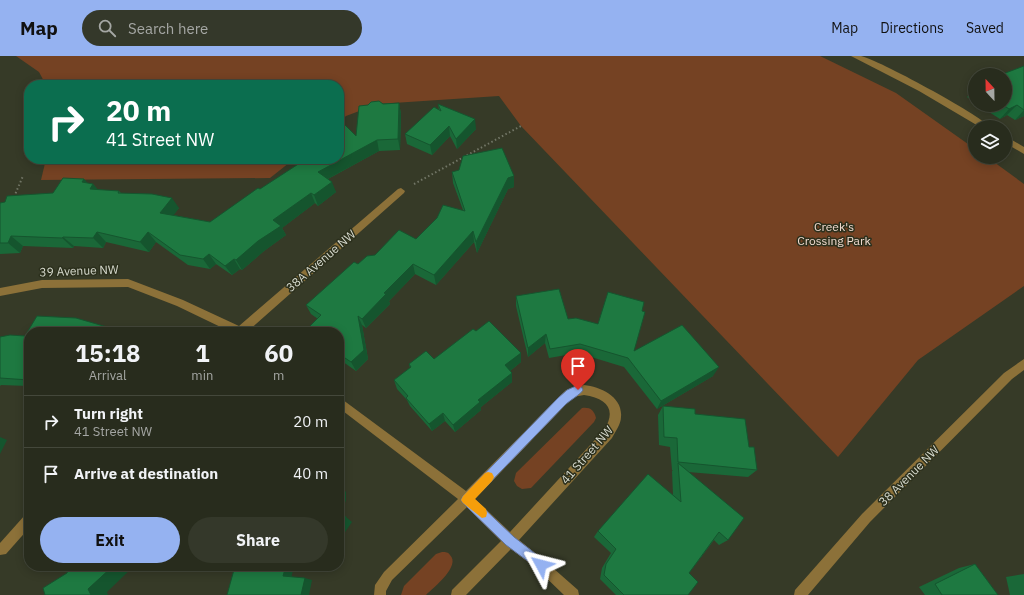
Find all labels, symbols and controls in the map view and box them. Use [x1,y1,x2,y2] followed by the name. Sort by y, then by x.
[82,10,362,46] search box
[20,16,58,40] text: Map
[96,17,118,39] icon: search
[128,19,208,38] text: Search here
[831,19,858,37] text: Map
[880,19,944,37] text: Directions
[966,19,1004,37] text: Saved
[968,68,1012,112] north arrow
[968,68,1012,164] map controls
[106,92,171,129] text: 20 m
[40,96,92,148] icon: right
[968,120,1012,164] button: layers
[106,128,214,151] text: 41 Street NW
[797,219,871,248] park label: Creek's Crossing Park
[283,226,359,295] street label: 38A Avenue NW
[39,262,119,279] street label: 39 Avenue NW
[75,337,140,369] text: 15:18
[195,337,210,369] text: 1
[264,337,293,369] text: 60
[561,349,595,390] pin
[567,355,589,377] icon: arrive
[89,367,127,384] text: Arrival
[191,367,213,384] text: min
[273,367,284,384] text: m
[74,404,143,423] text: Turn right
[40,411,62,433] icon: right
[293,412,328,431] text: 20 m
[557,422,616,487] street label: 41 Street NW
[74,423,152,440] text: 41 Street NW
[875,442,942,509] street label: 38 Avenue NW
[40,463,62,485] icon: arrive
[74,464,218,483] text: Arrive at destination
[293,464,328,483] text: 40 m
[40,517,180,563] button: Exit
[188,517,328,563] button: Share
[520,544,562,586] position arrow

